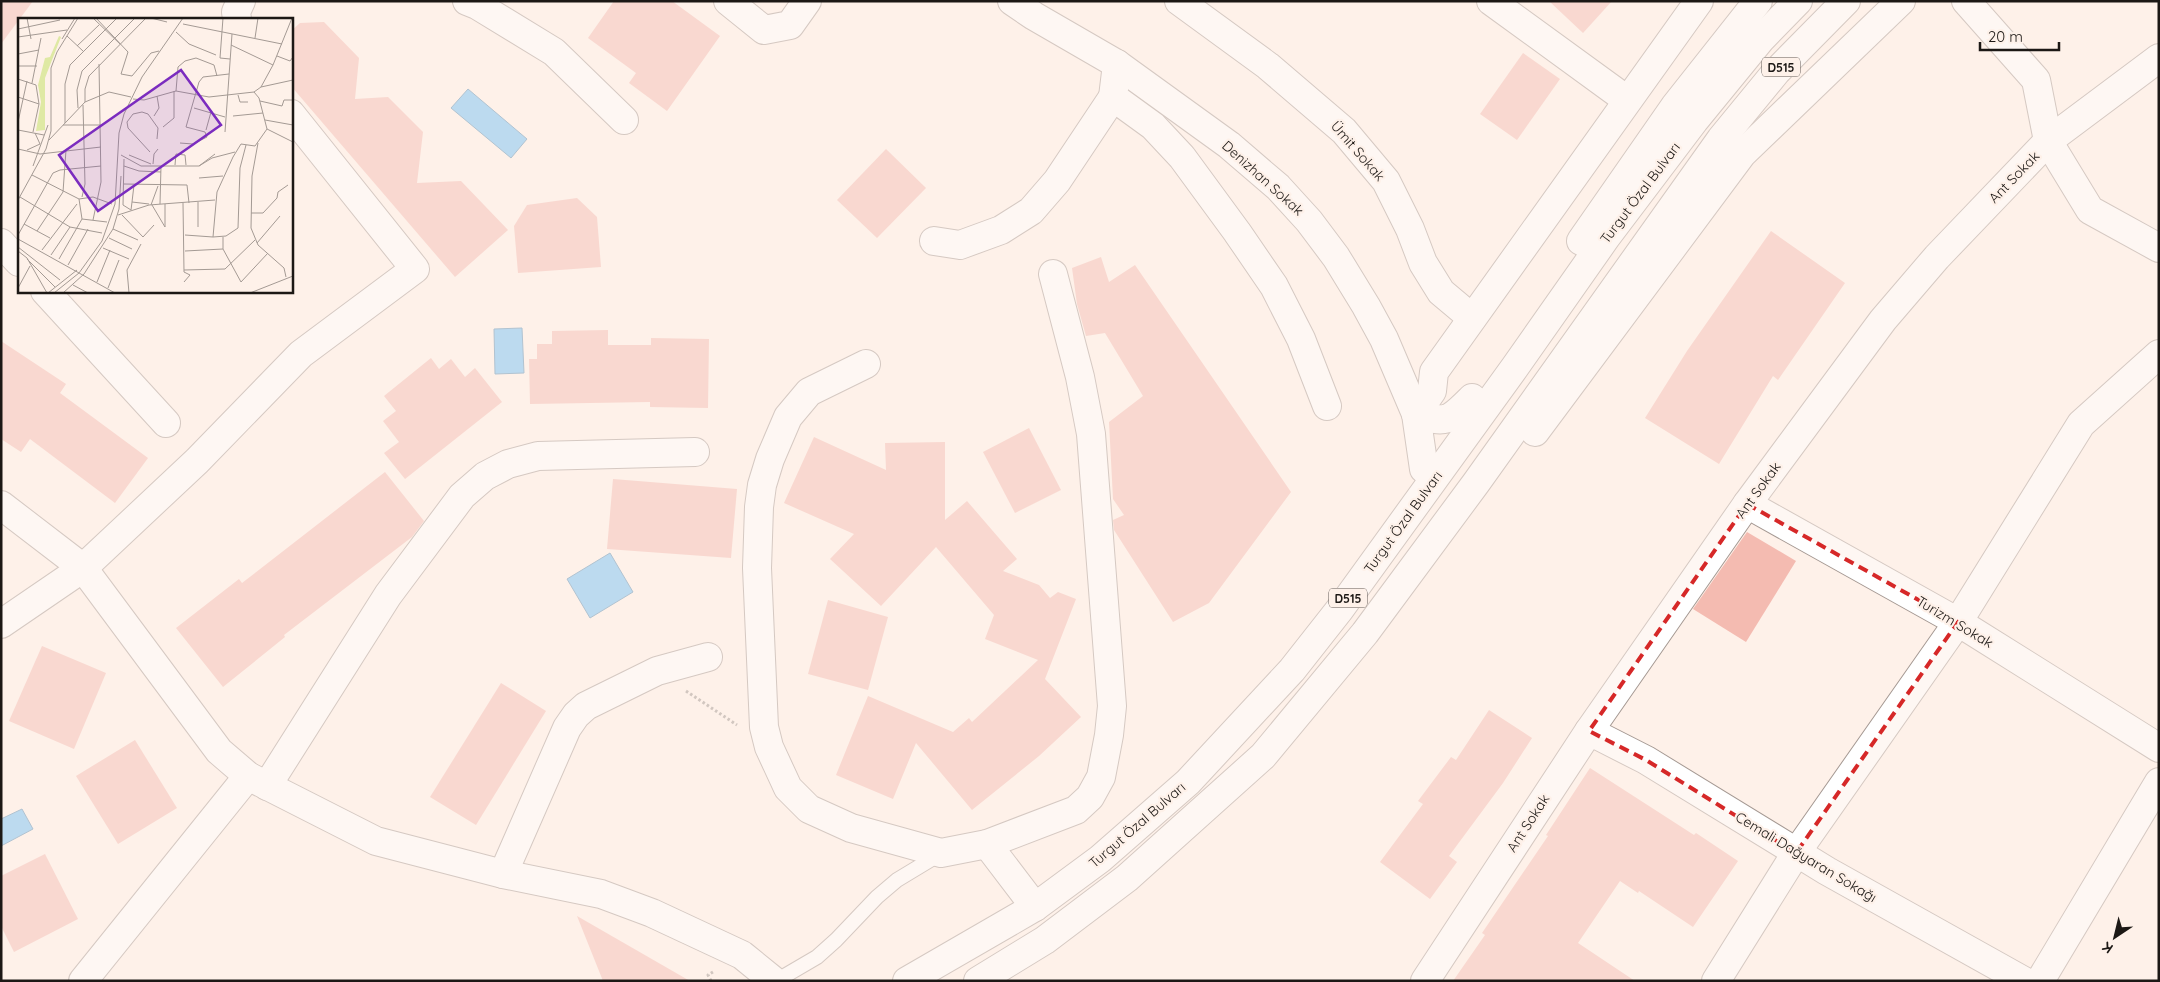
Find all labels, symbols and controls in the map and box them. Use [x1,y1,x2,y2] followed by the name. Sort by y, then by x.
[18,18,292,292] inset map
[1980,20,2059,52] scale bar
[1988,27,2023,46] text: 20 m
[1762,58,1800,76] road number: D515
[1327,117,1389,185] street label: Ümit Sokak
[1218,137,1308,219] street label: Denizhan Sokak
[1596,139,1684,247] street label: Turgut Özal Bulvarı
[1985,147,2043,207] street label: Ant Sokak
[1731,458,1785,522] street label: Ant Sokak
[1360,467,1446,577] street label: Turgut Özal Bulvarı
[1329,588,1367,608] road number: D515
[1913,592,1997,652] street label: Turizm Sokak
[1085,778,1189,872] street label: Turgut Özal Bulvarı
[1503,791,1553,855] street label: Ant Sokak
[1732,808,1880,906] street label: Cemali Dağyaran Sokağı
[2090,912,2140,962] north arrow
[2099,938,2116,958] text: K

